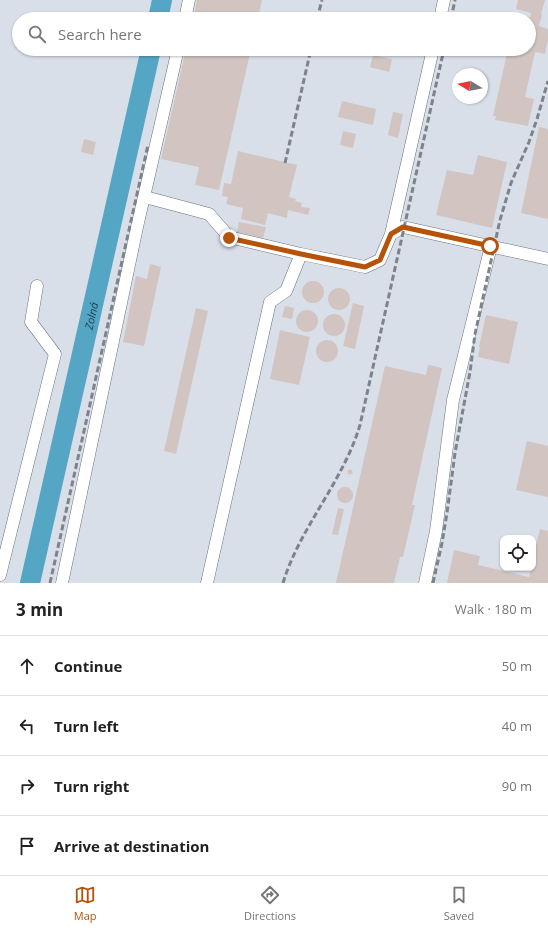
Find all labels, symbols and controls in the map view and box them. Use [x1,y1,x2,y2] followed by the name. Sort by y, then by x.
[12,12,536,56] search box
[26,23,48,45] icon: search
[58,24,142,44] text: Search here
[452,68,488,104] north arrow
[220,229,238,247] route end
[481,237,499,255] route start
[80,301,101,332] water label: Zolná
[500,535,536,571] map controls
[500,535,536,571] button: locate
[16,598,63,621] text: 3 min
[455,600,532,618] text: Walk · 180 m
[16,655,38,677] icon: ahead
[54,656,122,676] text: Continue
[502,657,532,675] text: 50 m
[16,715,38,737] icon: left
[54,716,119,736] text: Turn left
[502,717,532,735] text: 40 m
[16,775,38,797] icon: right
[54,776,129,796] text: Turn right
[502,777,532,795] text: 90 m
[16,835,38,857] icon: arrive
[54,836,209,856] text: Arrive at destination
[74,884,97,923] tab: Map
[244,884,296,923] tab: Directions
[444,884,474,923] tab: Saved

